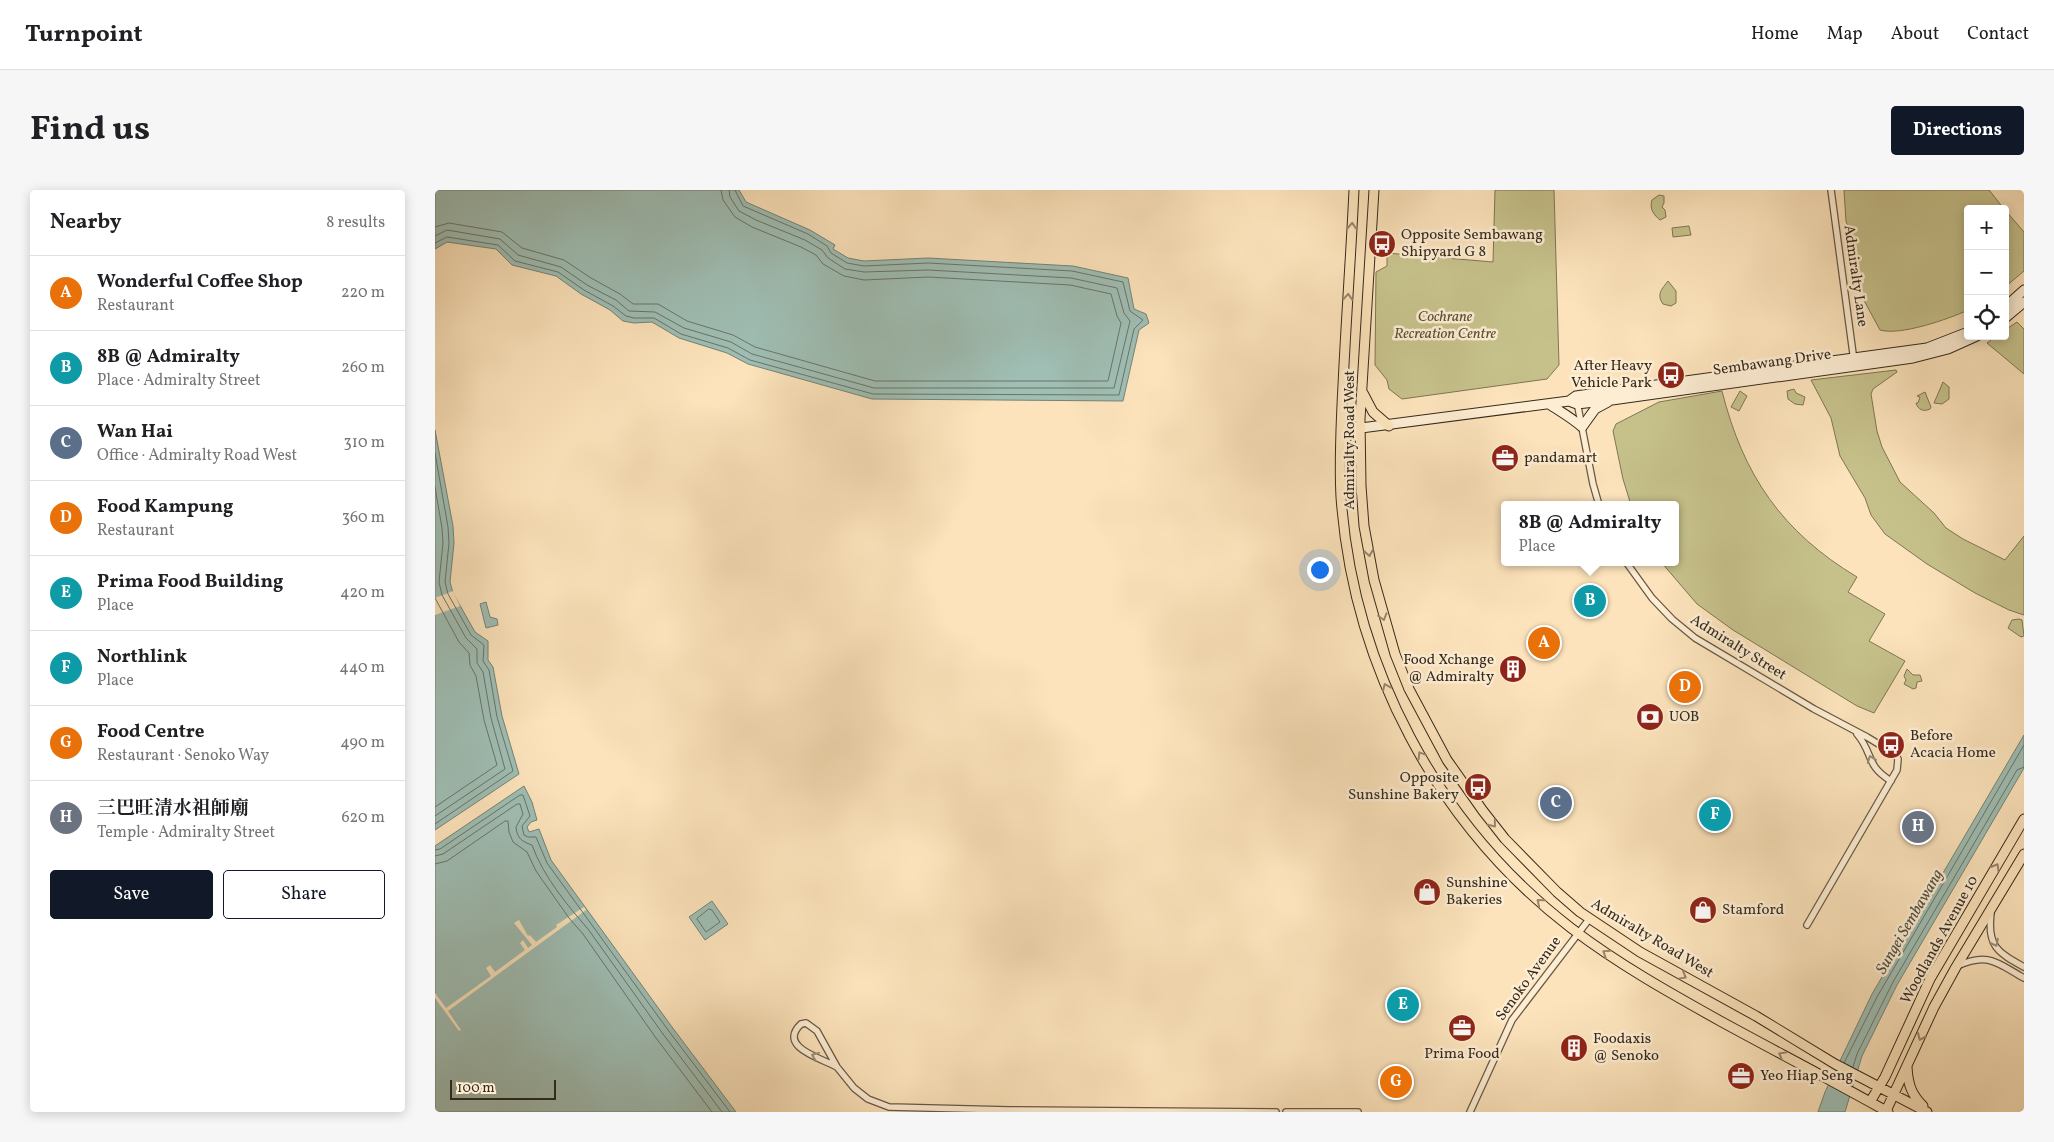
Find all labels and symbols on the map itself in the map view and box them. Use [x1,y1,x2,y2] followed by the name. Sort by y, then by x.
[1347,222,1357,230] one-way arrow
[1837,224,1873,328] street label: Admiralty Lane
[1401,225,1543,263] place label: Opposite Sembawang Shipyard G 8
[1367,229,1397,259] bus stop icon: Opposite Sembawang Shipyard G 8
[1342,293,1353,301] one-way arrow
[1394,307,1497,345] park label: Cochrane Recreation Centre
[1712,344,1832,382] street label: Sembawang Drive
[1571,356,1652,394] place label: After Heavy Vehicle Park
[1656,360,1686,390] bus stop icon: After Heavy Vehicle Park
[1340,370,1361,510] street label: Admiralty Road West
[1490,443,1520,473] office icon: pandamart
[1524,448,1597,469] place label: pandamart
[1363,549,1373,557] one-way arrow
[1307,557,1333,583] your location
[1574,582,1606,620] pin: B
[1686,610,1790,686] street label: Admiralty Street
[1378,613,1388,621] one-way arrow
[1528,624,1560,662] pin: A
[1403,650,1494,688] place label: Food Xchange @ Admiralty
[1498,654,1528,684] building icon: Food Xchange @ Admiralty
[1669,668,1701,706] pin: D
[1381,683,1392,692] one-way arrow
[1635,702,1665,732] bank icon: UOB
[1669,707,1699,728] place label: UOB
[1910,726,1996,764] place label: Before Acacia Home
[1876,730,1906,760] bus stop icon: Before Acacia Home
[1417,752,1427,761] one-way arrow
[1867,755,1877,764] one-way arrow
[1348,768,1459,806] place label: Opposite Sunshine Bakery
[1463,772,1493,802] bus stop icon: Opposite Sunshine Bakery
[1540,784,1572,822] pin: C
[1699,796,1731,834] pin: F
[1902,808,1934,846] pin: H
[1487,818,1495,827] one-way arrow
[1989,864,1999,873] one-way arrow
[1871,866,1949,978] water label: Sungei Sembawang
[1896,872,1984,1008] street label: Woodlands Avenue 10
[1446,873,1508,911] place label: Sunshine Bakeries
[1412,877,1442,907] shop icon: Sunshine Bakeries
[1587,894,1717,984] street label: Admiralty Road West
[1688,895,1718,925] shop icon: Stamford
[1537,899,1546,907] one-way arrow
[1722,900,1784,921] place label: Stamford
[1491,932,1567,1026] street label: Senoko Avenue
[1988,938,1998,947] one-way arrow
[1602,949,1611,959] one-way arrow
[1678,969,1687,979] one-way arrow
[1387,986,1419,1024] pin: E
[1447,1013,1477,1043] office icon: Prima Food
[1593,1029,1659,1067] place label: Foodaxis @ Senoko
[1916,1032,1927,1041] one-way arrow
[1559,1033,1589,1063] building icon: Foodaxis @ Senoko
[1424,1044,1500,1065] place label: Prima Food
[1778,1051,1787,1061] one-way arrow
[811,1052,820,1062] one-way arrow
[1726,1061,1756,1091] office icon: Yeo Hiap Seng
[1380,1063,1412,1101] pin: G
[1760,1066,1853,1087] place label: Yeo Hiap Seng
[450,1077,556,1100] scale bar

